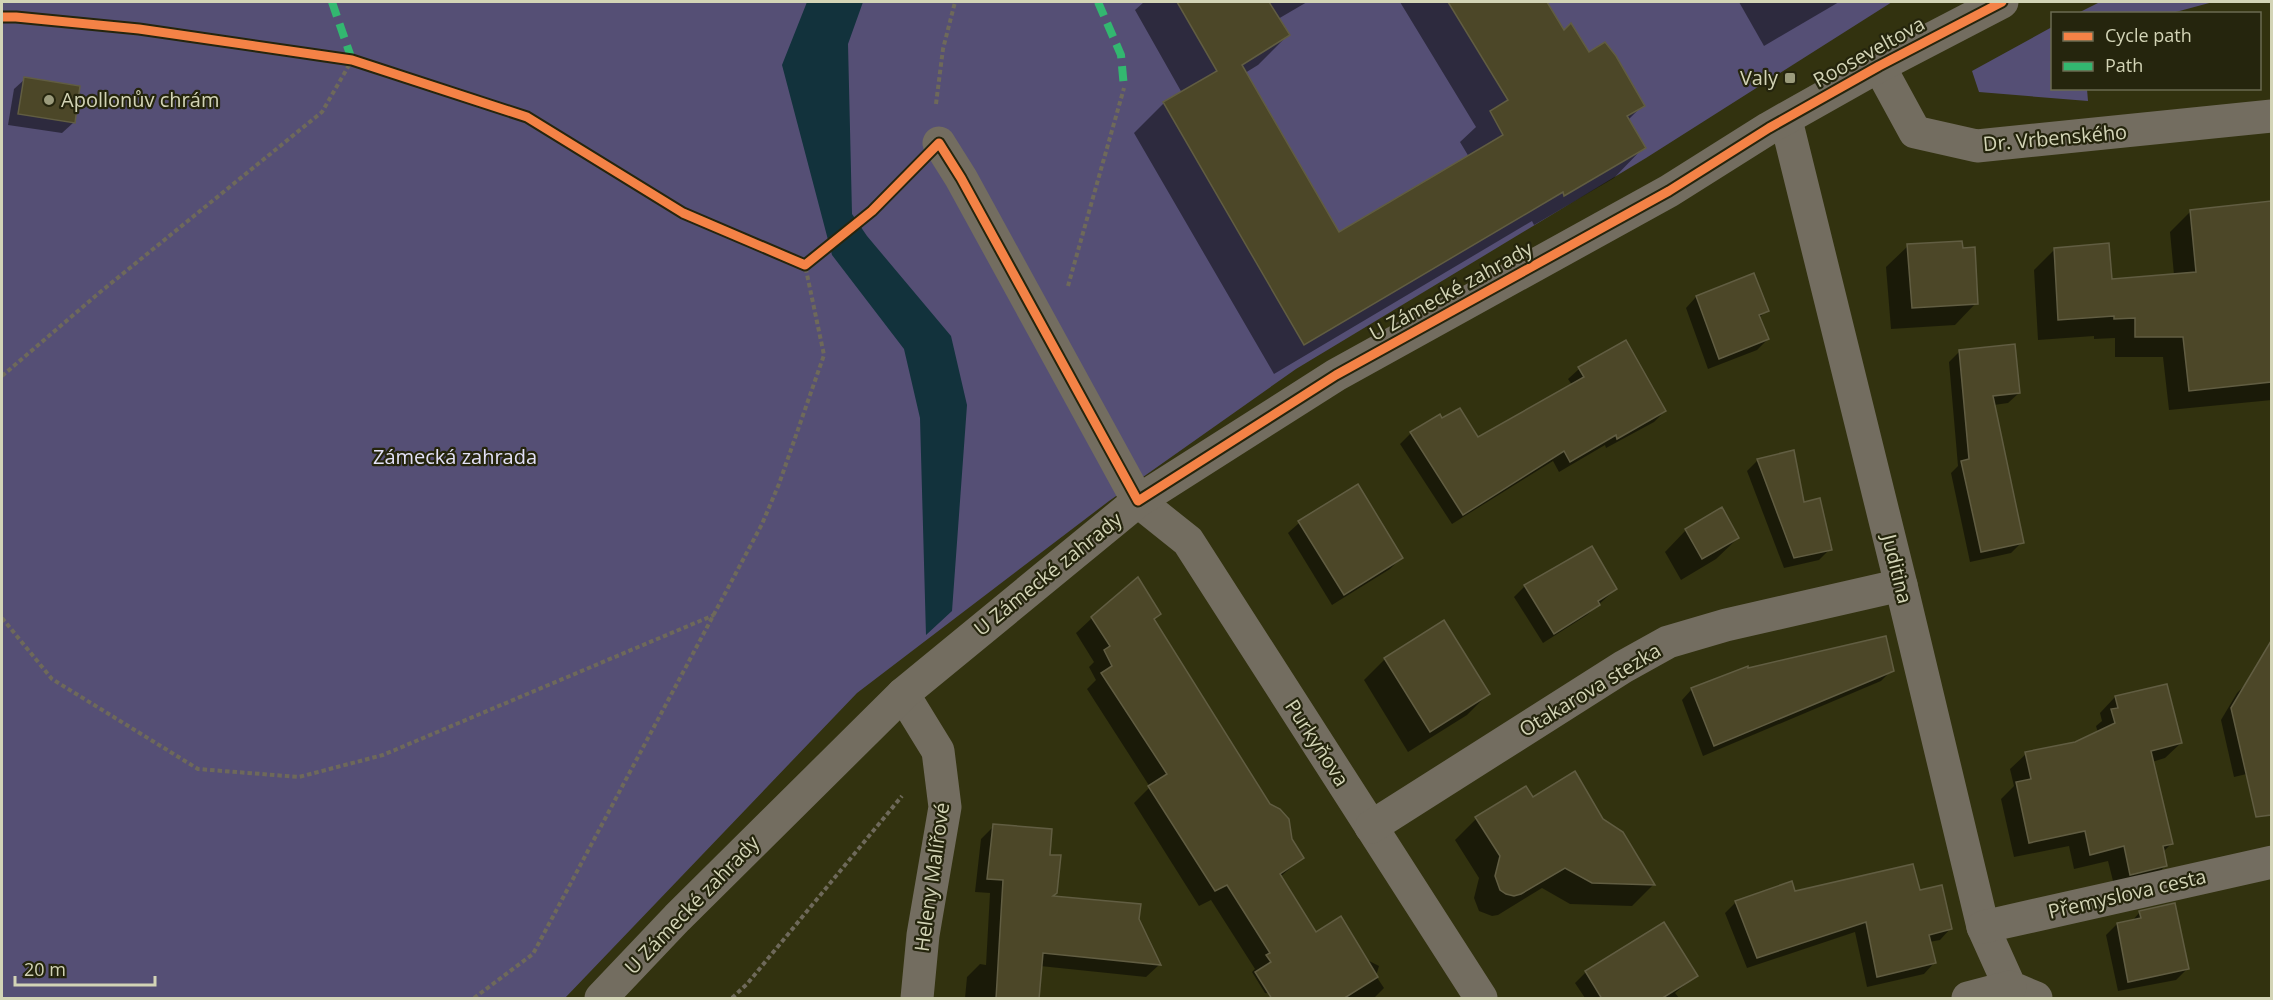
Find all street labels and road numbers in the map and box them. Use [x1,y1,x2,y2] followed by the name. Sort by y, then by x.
[1808,10,1929,93] street label: Rooseveltova
[1982,118,2128,157] street label: Dr. Vrbenského
[1364,234,1538,347] street label: U Zámecké zahrady
[968,505,1128,642] street label: U Zámecké zahrady
[1875,529,1919,606] street label: Juditina
[1514,637,1666,743] street label: Otakarova stezka
[1279,694,1356,791] street label: Purkyňova
[908,801,955,953] street label: Heleny Malířové
[618,829,766,980] street label: U Zámecké zahrady
[2045,862,2209,925] street label: Přemyslova cesta

